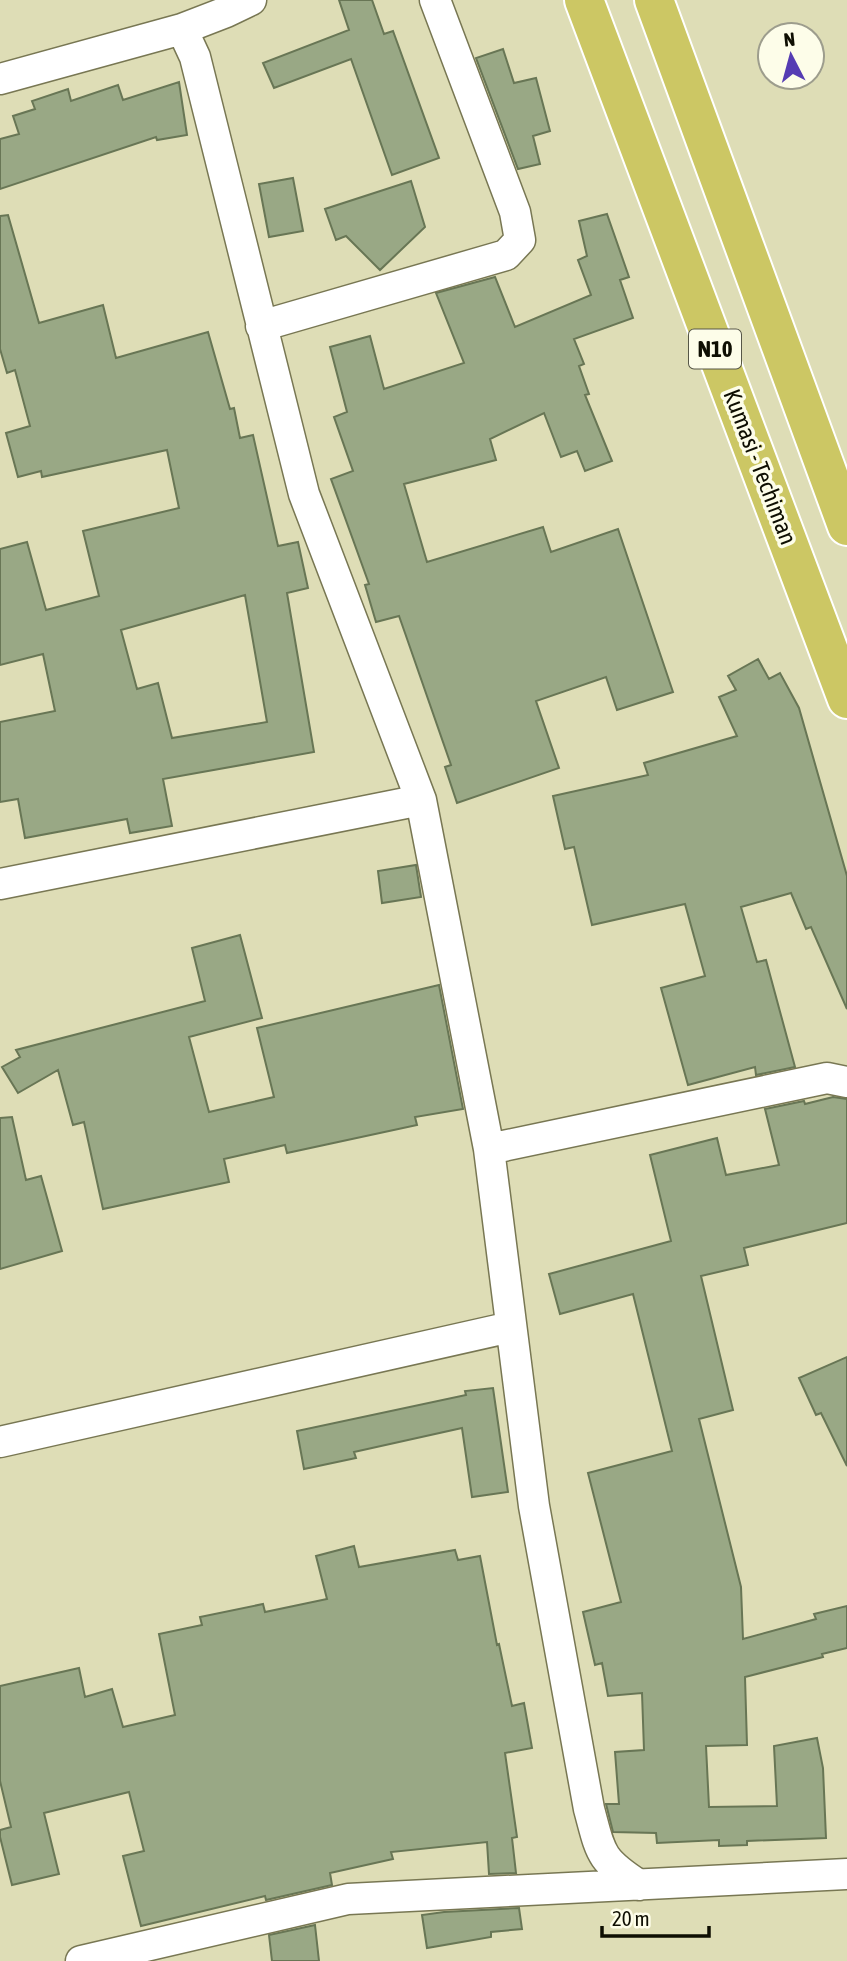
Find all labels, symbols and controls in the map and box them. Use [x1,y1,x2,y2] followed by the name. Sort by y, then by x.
[756,21,826,91] north arrow
[782,28,796,51] text: N
[689,330,741,368] road number: N10
[718,385,802,548] street label: Kumasi - Techiman
[602,1895,709,1939] scale bar
[612,1906,650,1930] text: 20 m

